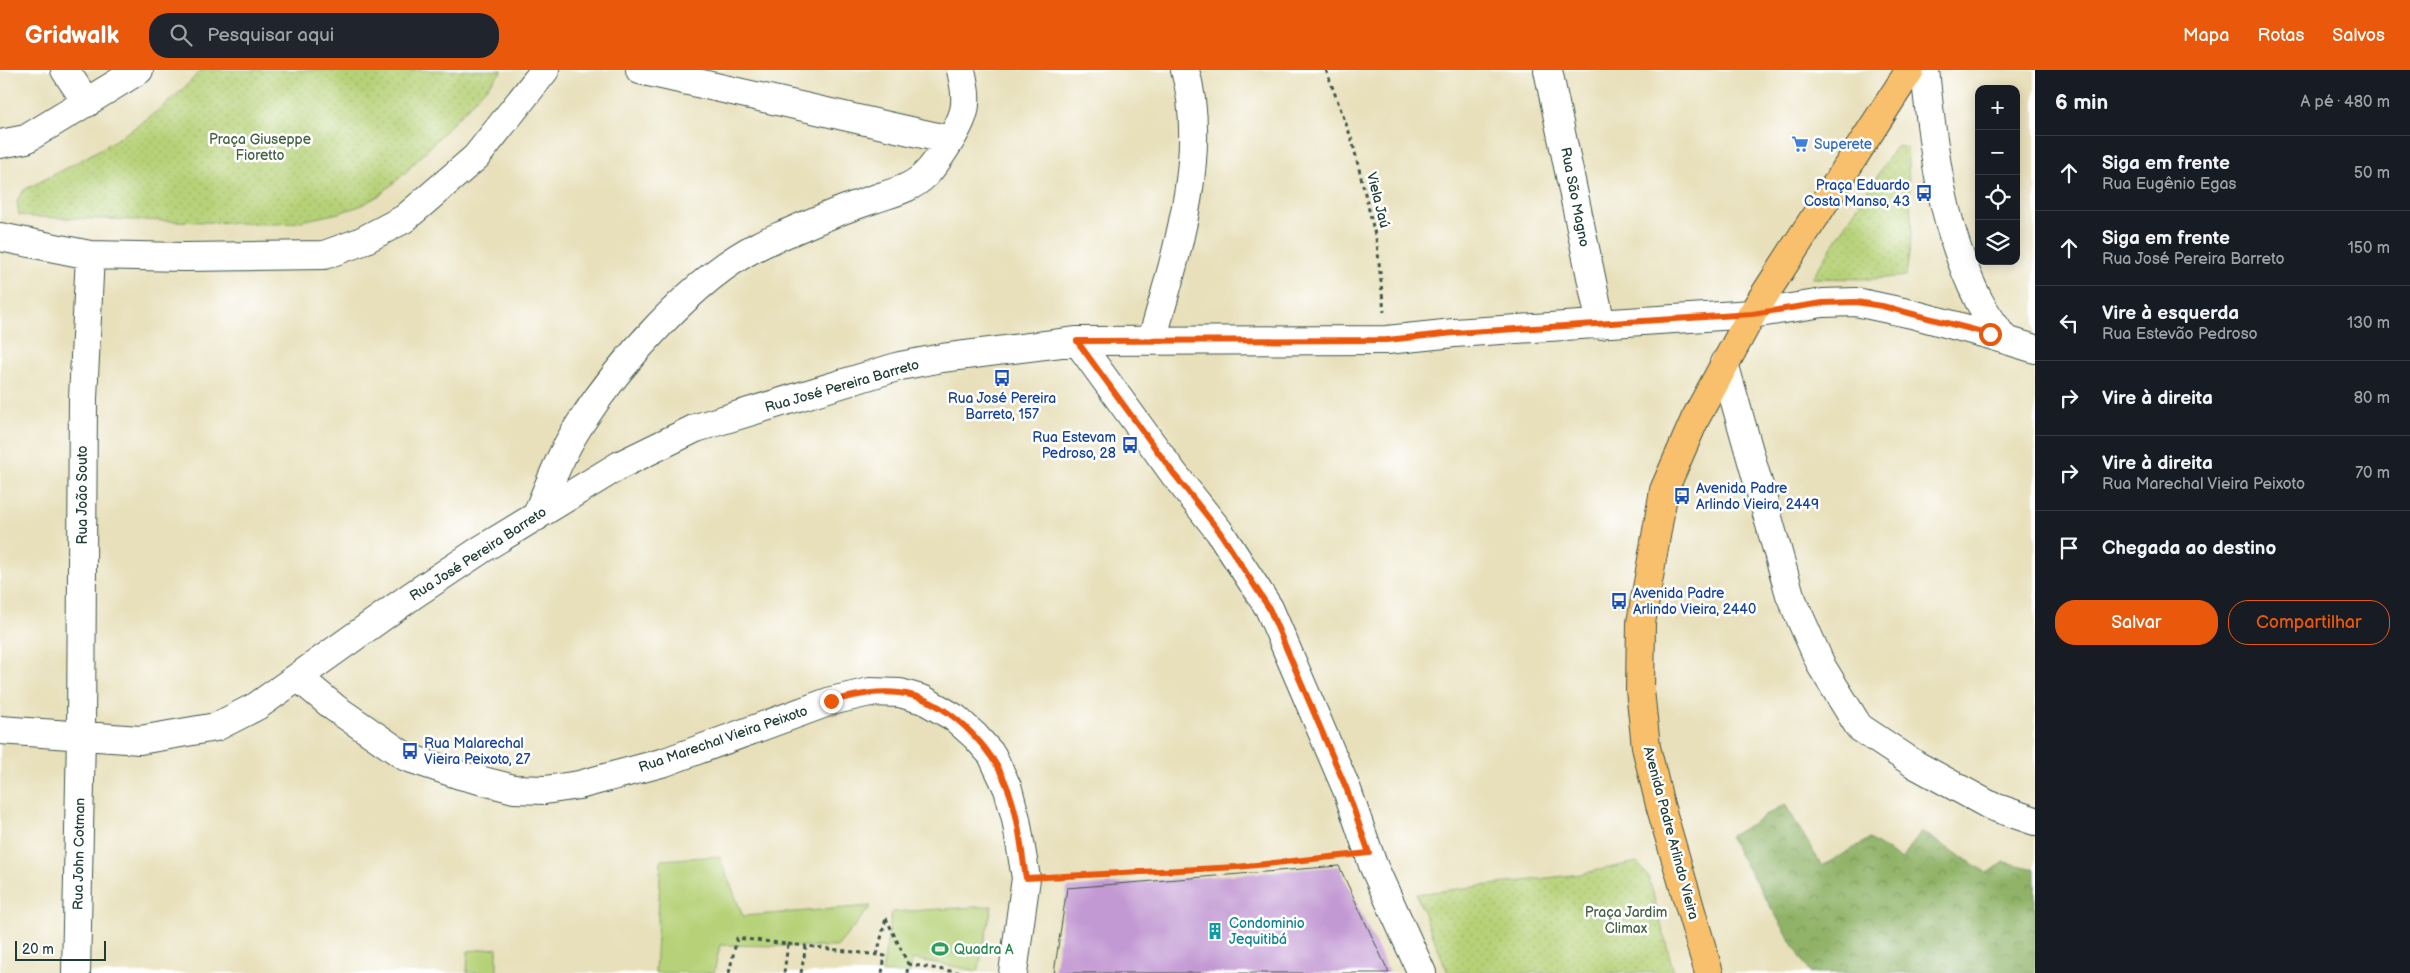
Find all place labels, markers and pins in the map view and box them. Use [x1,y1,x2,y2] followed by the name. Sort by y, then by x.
[1790,134,1810,154] supermarket icon: Superete
[1814,136,1872,153] place label: Superete
[1804,177,1910,210] place label: Praça Eduardo Costa Manso, 43
[1914,183,1934,203] bus stop icon: Praça Eduardo Costa Manso, 43
[992,368,1012,388] bus stop icon: Rua José Pereira Barreto, 157
[948,390,1056,423] place label: Rua José Pereira Barreto, 157
[1032,429,1116,462] place label: Rua Estevam Pedroso, 28
[1120,435,1140,455] bus stop icon: Rua Estevam Pedroso, 28
[1696,480,1819,513] place label: Avenida Padre Arlindo Vieira, 2449
[1672,486,1692,506] bus stop icon: Avenida Padre Arlindo Vieira, 2449
[1633,585,1756,618] place label: Avenida Padre Arlindo Vieira, 2440
[1609,591,1629,611] bus stop icon: Avenida Padre Arlindo Vieira, 2440
[424,735,531,768] place label: Rua Malarechal Vieira Peixoto, 27
[400,741,420,761] bus stop icon: Rua Malarechal Vieira Peixoto, 27
[1229,915,1305,948] place label: Condominio Jequitibá
[1205,921,1225,941] building icon: Condominio Jequitibá
[930,939,950,959] sports icon: Quadra A
[954,941,1014,958] place label: Quadra A

